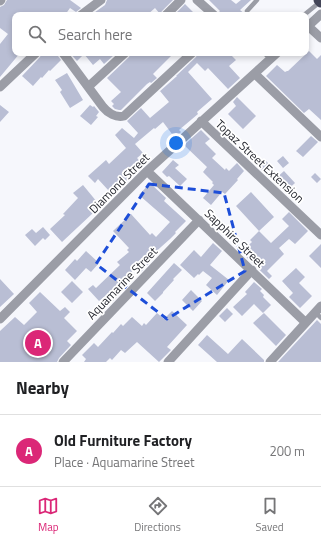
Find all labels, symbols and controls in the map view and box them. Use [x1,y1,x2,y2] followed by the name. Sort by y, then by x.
[12,12,309,56] search box
[26,23,48,45] icon: search
[58,23,132,46] text: Search here
[211,115,309,207] street label: Topaz Street Extension
[166,133,186,153] your location
[84,148,154,218] street label: Diamond Street
[200,204,270,272] street label: Sapphire Street
[82,242,162,324] street label: Aquamarine Street
[25,328,51,358] pin: A
[16,375,69,401] text: Nearby
[54,429,192,452] text: Old Furniture Factory
[25,441,33,461] text: A
[269,441,305,461] text: 200 m
[54,452,195,472] text: Place · Aquamarine Street
[37,495,59,535] tab: Map
[134,495,181,535] tab: Directions
[256,495,284,535] tab: Saved

